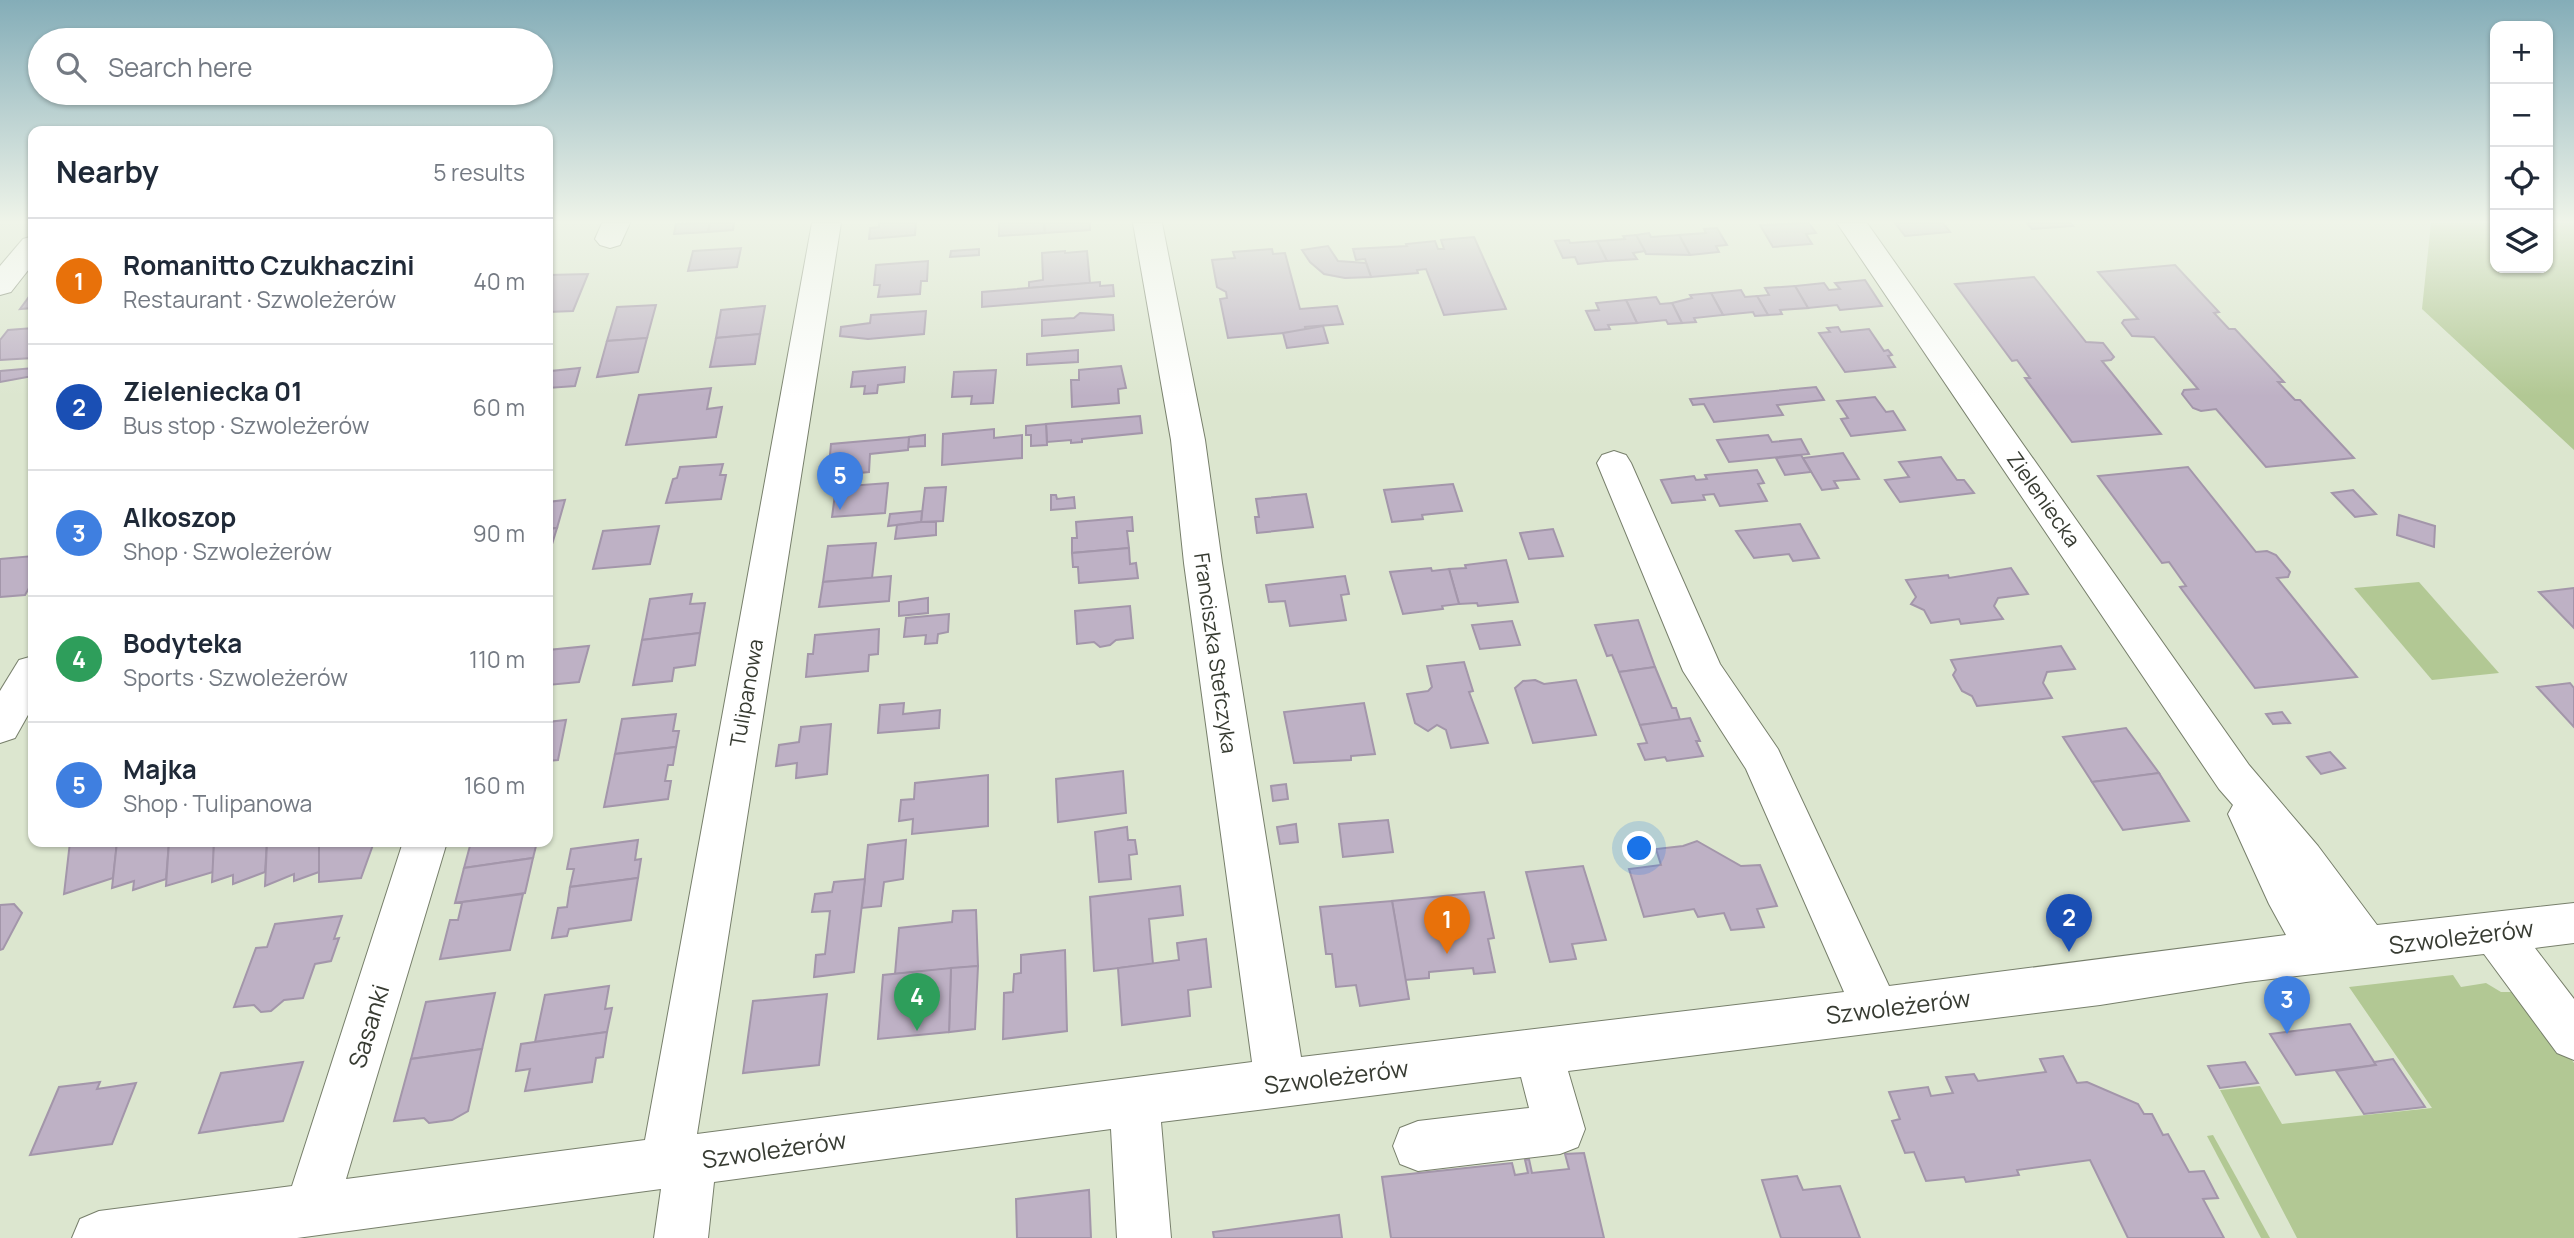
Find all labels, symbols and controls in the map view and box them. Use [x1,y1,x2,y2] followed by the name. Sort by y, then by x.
[2490,21,2553,273] map controls
[2490,21,2553,84] button: +
[28,28,553,105] search box
[52,48,90,86] icon: search
[108,49,253,85] text: Search here
[2490,84,2553,147] button: −
[2490,147,2553,210] button: locate
[56,151,159,192] text: Nearby
[433,156,525,188] text: 5 results
[2490,210,2553,273] button: layers
[123,247,415,283] text: Romanitto Czukhaczini
[74,265,84,297] text: 1
[473,265,525,297] text: 40 m
[123,283,396,315] text: Restaurant · Szwoleżerów
[123,373,303,409] text: Zieleniecka 01
[72,391,86,423] text: 2
[473,391,525,423] text: 60 m
[123,409,369,441] text: Bus stop · Szwoleżerów
[2001,446,2087,552] street label: Zieleniecka
[817,452,863,510] pin: 5
[123,499,236,535] text: Alkoszop
[72,517,86,549] text: 3
[473,517,525,549] text: 90 m
[123,535,332,567] text: Shop · Szwoleżerów
[1188,551,1244,755] street label: Franciszka Stefczyka
[123,625,242,661] text: Bodyteka
[723,637,769,749] street label: Tulipanowa
[72,643,86,675] text: 4
[469,643,525,675] text: 110 m
[123,661,348,693] text: Sports · Szwoleżerów
[123,751,197,787] text: Majka
[72,769,86,801] text: 5
[464,769,525,801] text: 160 m
[123,787,312,819] text: Shop · Tulipanowa
[1622,831,1656,865] your location
[2046,894,2092,952] pin: 2
[1424,896,1470,954] pin: 1
[2387,911,2535,961] street label: Szwoleżerów
[894,973,940,1031] pin: 4
[2264,976,2310,1034] pin: 3
[340,980,396,1072] street label: Sasanki
[1824,981,1972,1031] street label: Szwoleżerów
[1262,1051,1410,1101] street label: Szwoleżerów
[700,1123,848,1175] street label: Szwoleżerów

